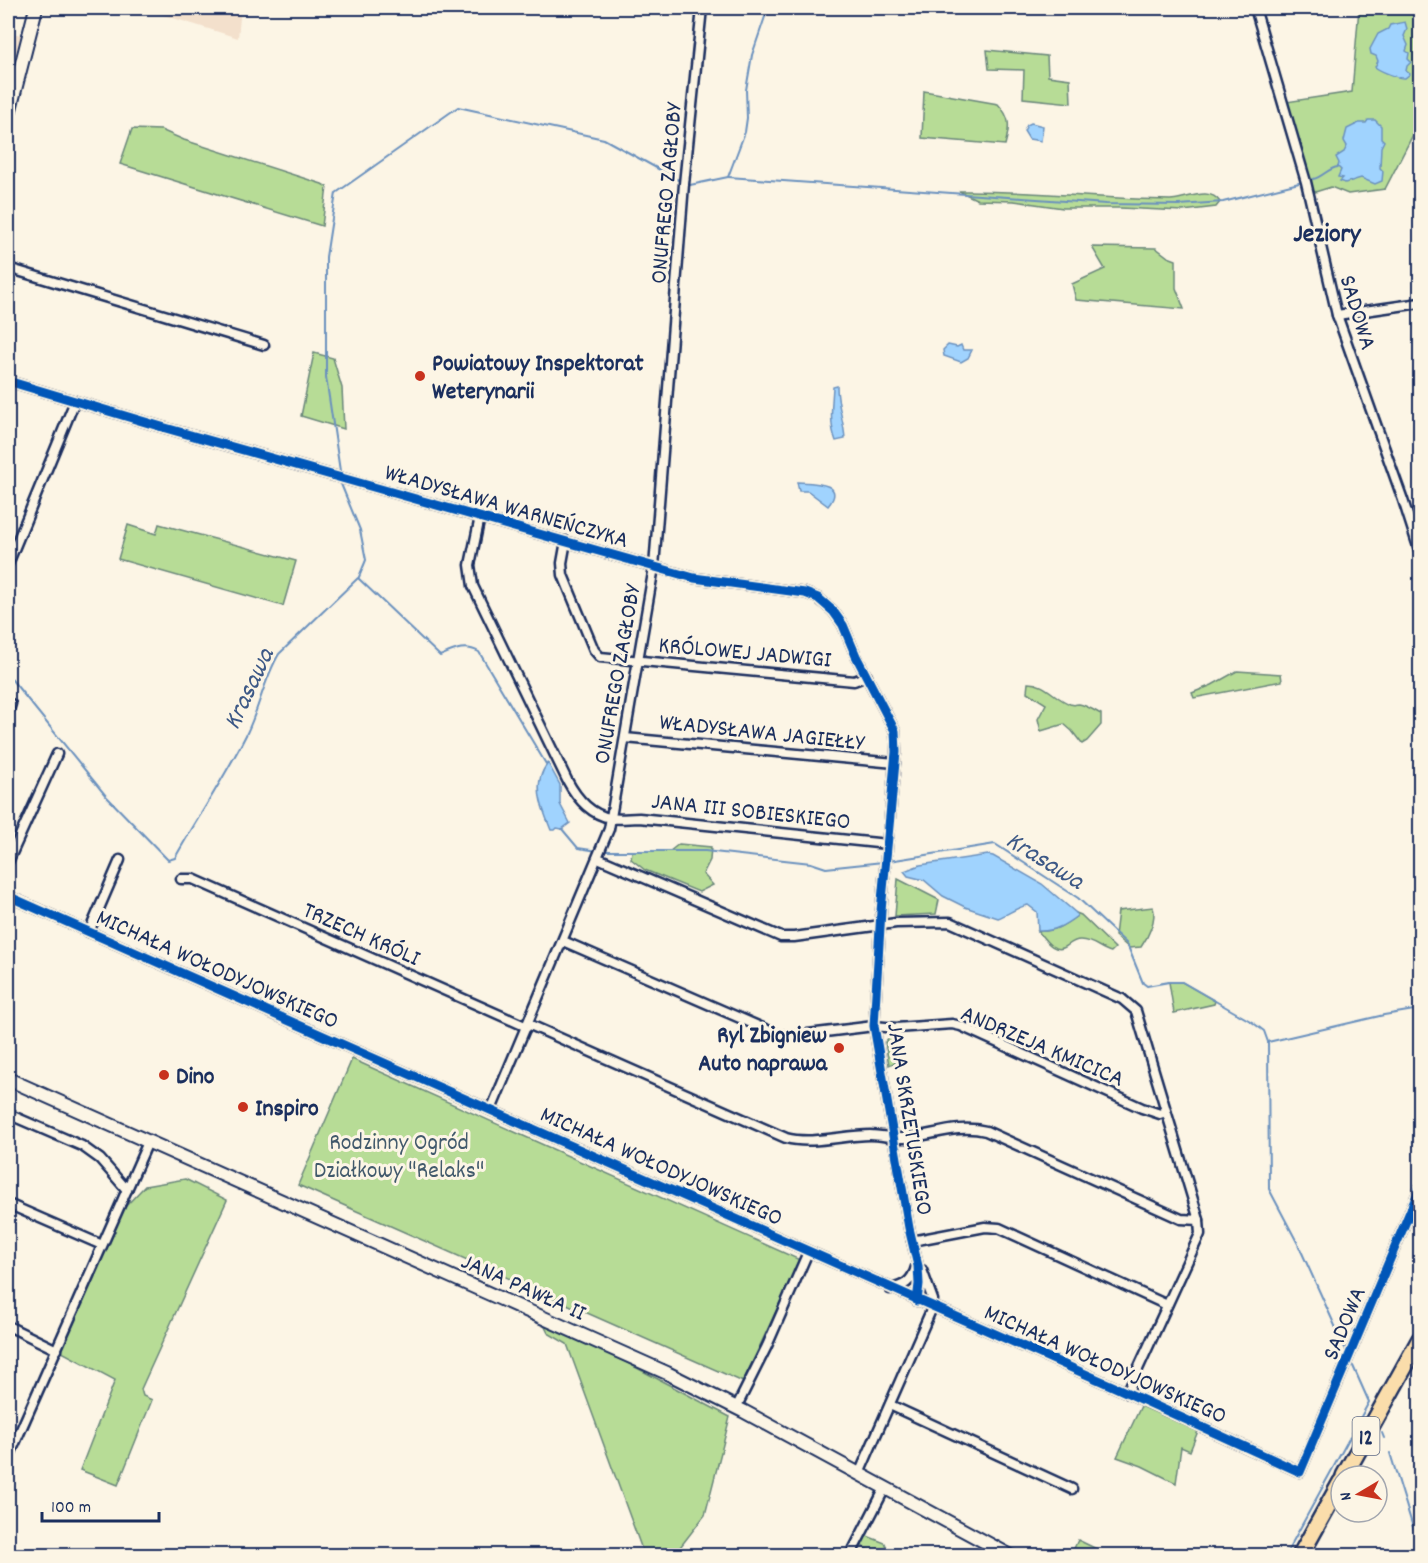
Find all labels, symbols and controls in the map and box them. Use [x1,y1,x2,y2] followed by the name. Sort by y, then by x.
[643,100,693,285] street label: ONUFREGO ZAGŁOBY
[1293,217,1362,254] district label: Jeziory
[1329,271,1384,355] street label: SADOWA
[432,348,644,410] place label: Powiatowy Inspektorat Weterynarii
[413,369,427,383] marker: Powiatowy Inspektorat Weterynarii
[380,457,632,559] street label: WŁADYSŁAWA WARNEŃCZYKA
[586,581,652,767] street label: ONUFREGO ZAGŁOBY
[657,630,833,679] street label: KRÓLOWEJ JADWIGI
[215,641,286,736] water label: Krasawa
[658,706,867,762] street label: WŁADYSŁAWA JAGIEŁŁY
[649,786,852,840] street label: JANA III SOBIESKIEGO
[998,824,1092,901] water label: Krasawa
[297,895,426,977] street label: TRZECH KRÓLI
[90,902,344,1040] street label: MICHAŁA WOŁODYJOWSKIEGO
[955,998,1129,1098] street label: ANDRZEJA KMICICA
[698,1020,828,1082] place label: Ryl Zbigniew Auto naprawa
[876,1021,940,1218] street label: JANA SKRZETUSKIEGO
[832,1041,846,1055] marker: Ryl Zbigniew Auto naprawa
[176,1061,215,1095] place label: Dino
[157,1068,171,1082] marker: Dino
[255,1093,319,1127] place label: Inspiro
[534,1099,788,1237] street label: MICHAŁA WOŁODYJOWSKIEGO
[236,1100,250,1114] marker: Inspiro
[314,1127,484,1189] park label: Rodzinny Ogród Działkowy "Relaks"
[455,1246,591,1332] street label: JANA PAWŁA II
[1315,1282,1376,1366] street label: SADOWA
[978,1297,1232,1435] street label: MICHAŁA WOŁODYJOWSKIEGO
[1352,1417,1380,1455] road number: 12
[1329,1464,1389,1524] north arrow
[42,1485,159,1523] scale bar
[1335,1490,1359,1502] text: N
[51,1496,91,1521] text: 100 m

